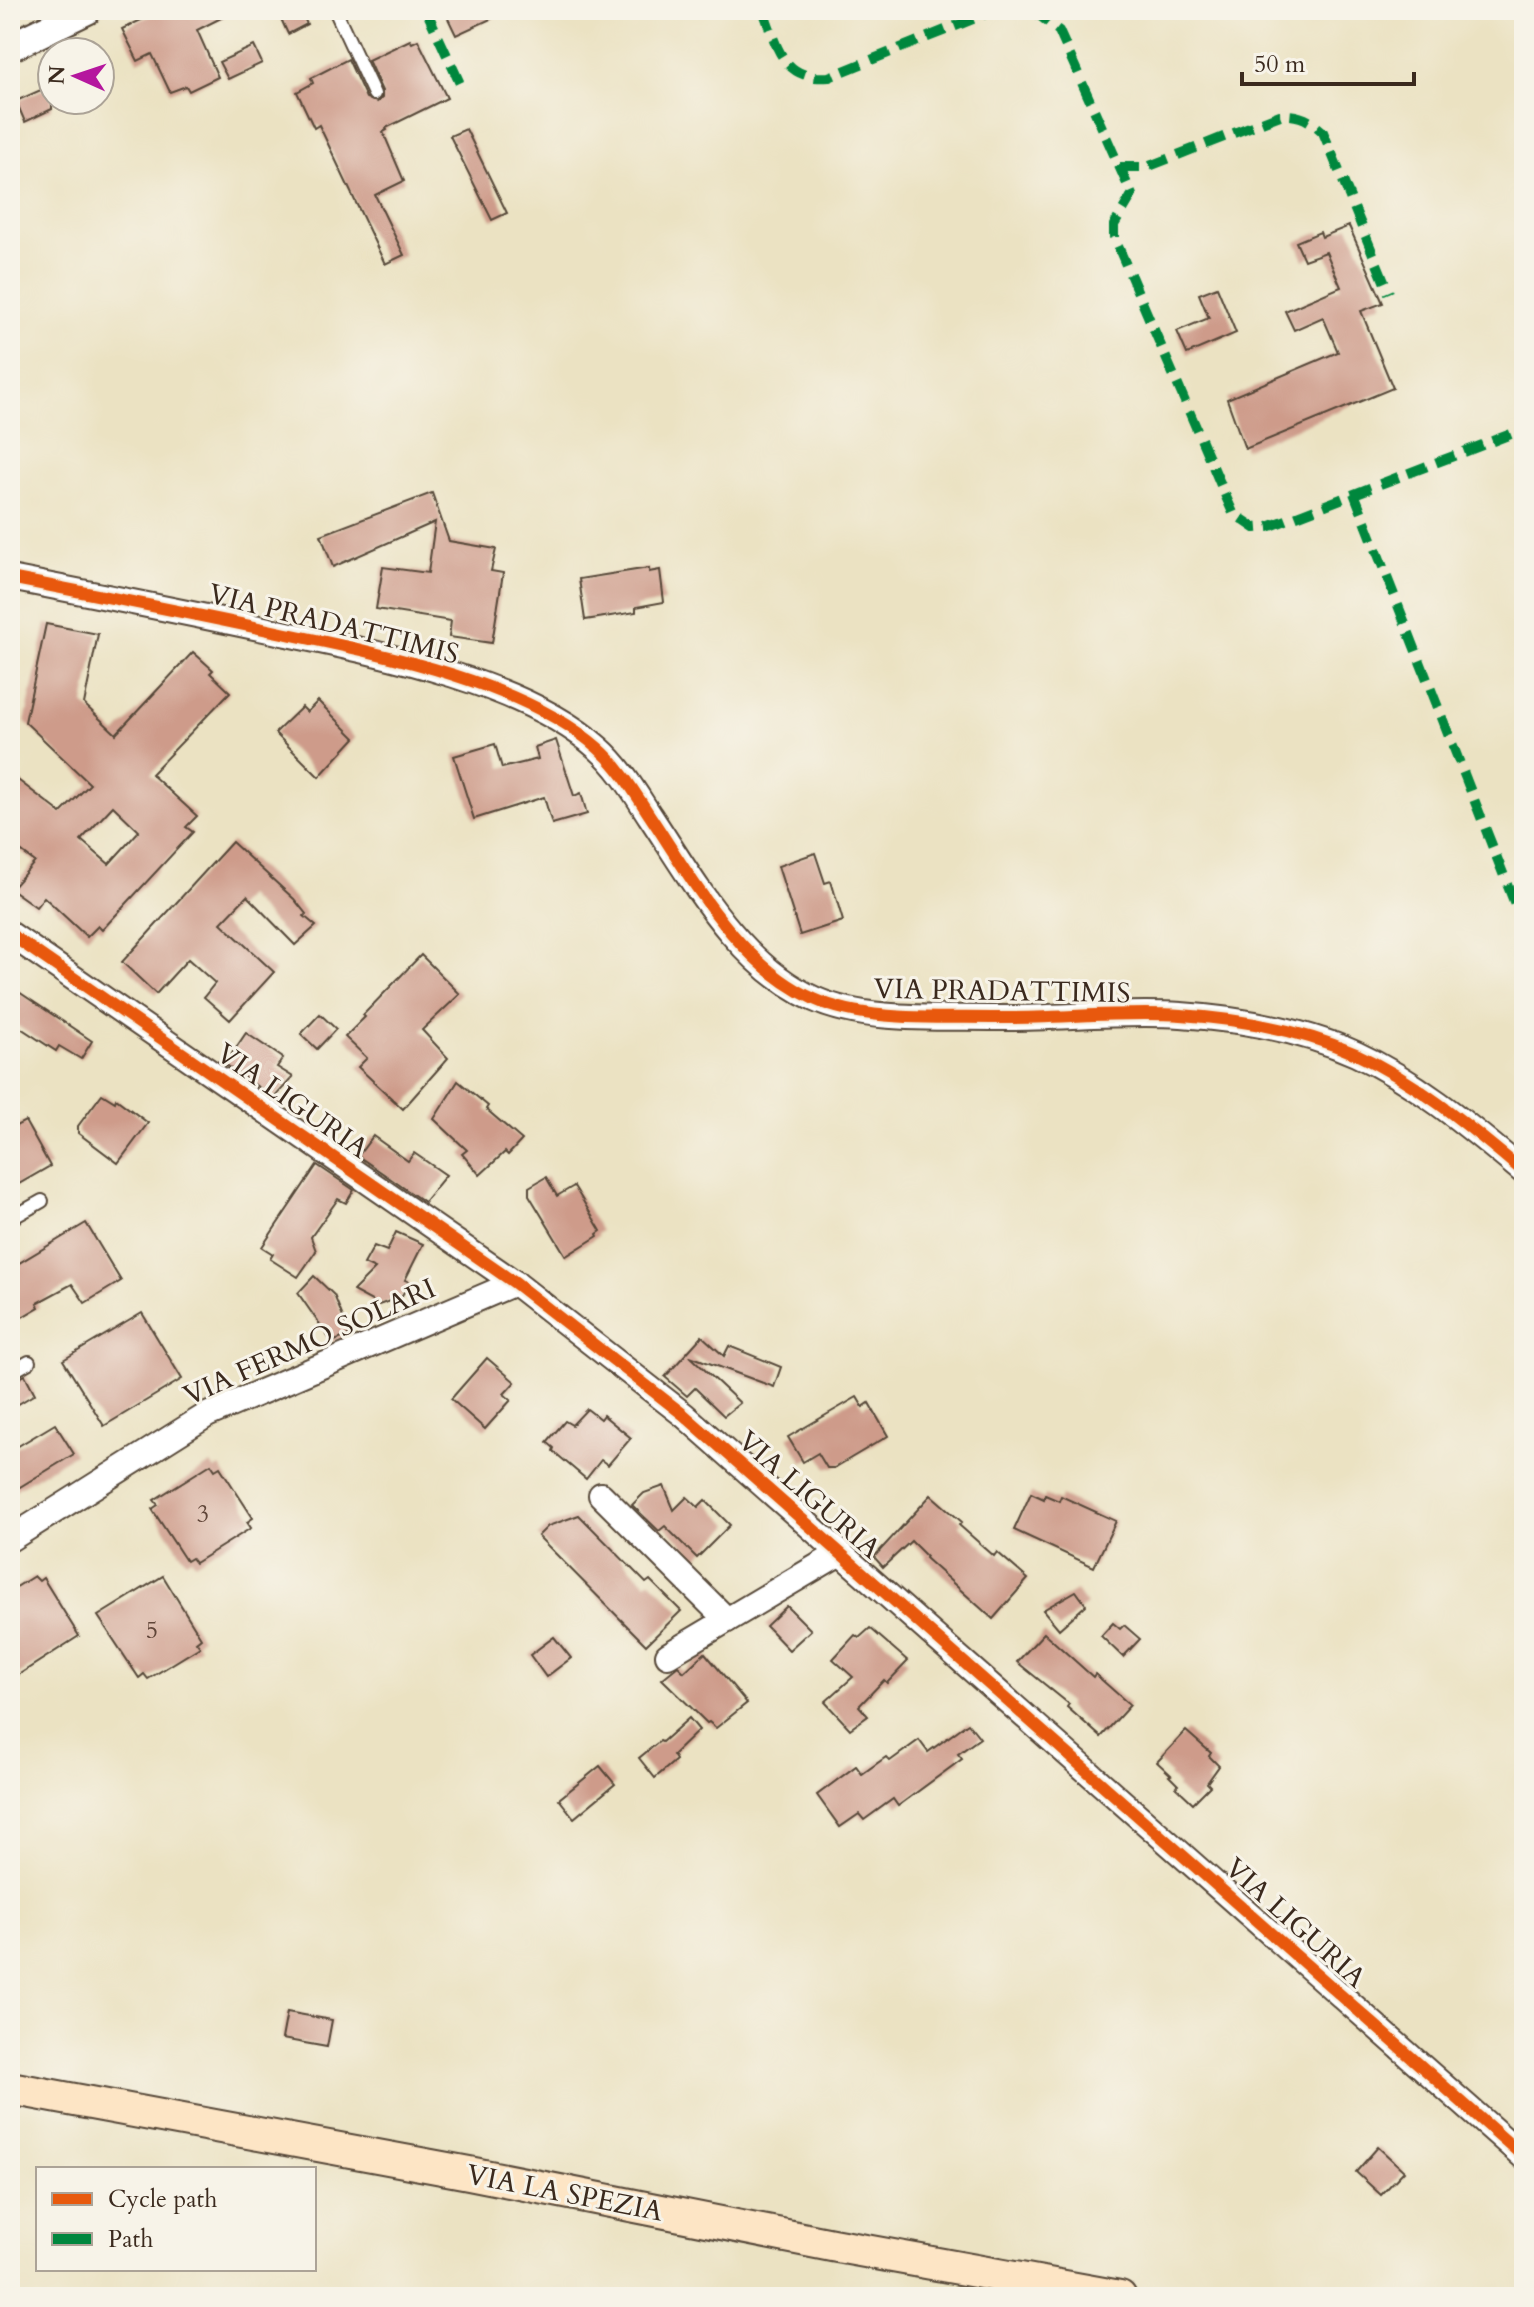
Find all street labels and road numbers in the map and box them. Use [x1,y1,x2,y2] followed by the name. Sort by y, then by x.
[205,574,463,673] street label: VIA PRADATTIMIS
[873,970,1131,1012] street label: VIA PRADATTIMIS
[209,1034,376,1167] street label: VIA LIGURIA
[177,1269,442,1415] street label: VIA FERMO SOLARI
[730,1422,889,1568] street label: VIA LIGURIA
[1216,1849,1374,1996] street label: VIA LIGURIA
[463,2155,666,2231] street label: VIA LA SPEZIA

